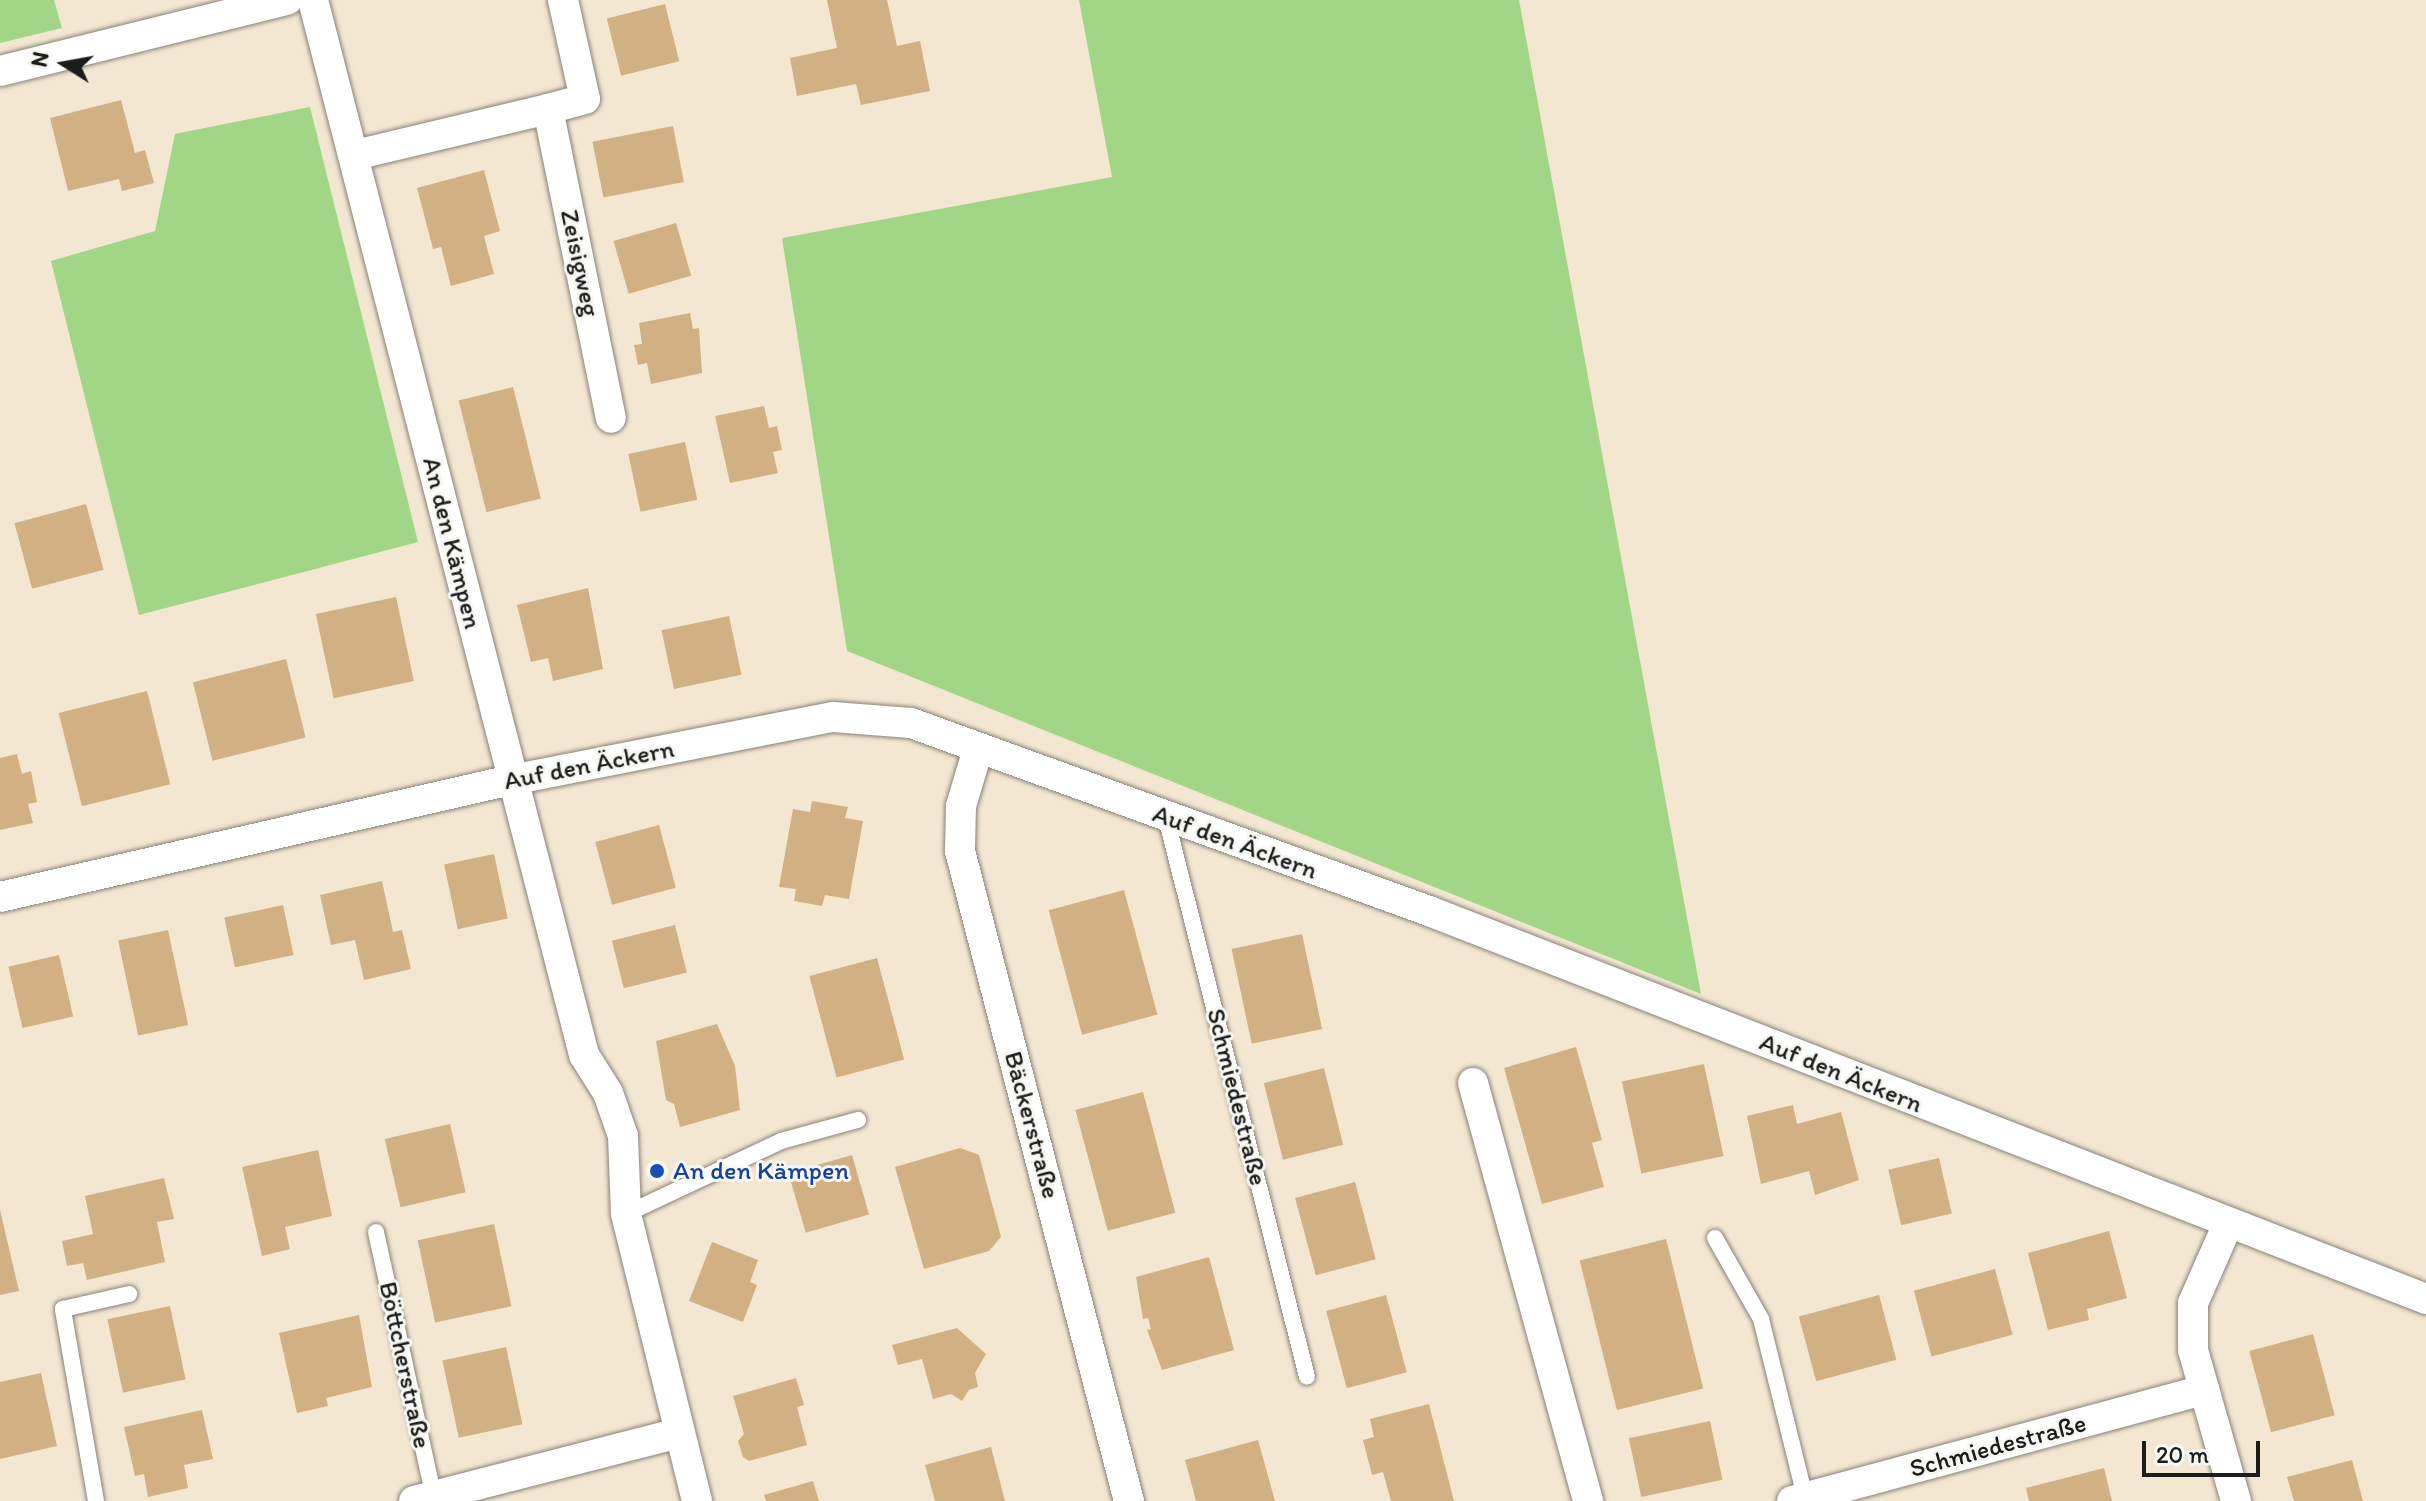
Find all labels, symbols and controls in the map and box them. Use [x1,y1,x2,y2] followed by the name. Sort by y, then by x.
[24,24,104,104] north arrow
[25,49,55,69] text: N
[553,207,607,319] street label: Zeisigweg
[416,454,488,632] street label: An den Kämpen
[502,733,676,797] street label: Auf den Äckern
[1149,798,1321,886] street label: Auf den Äckern
[1200,1005,1274,1189] street label: Schmiedestraße
[1755,1026,1927,1120] street label: Auf den Äckern
[997,1048,1067,1202] street label: Bäckerstraße
[673,1155,848,1187] place label: An den Kämpen
[648,1162,666,1180] marker: An den Kämpen
[372,1279,438,1451] street label: Böttcherstraße
[1906,1407,2090,1485] street label: Schmiedestraße
[2146,1425,2264,1475] scale bar
[2156,1440,2209,1469] text: 20 m

